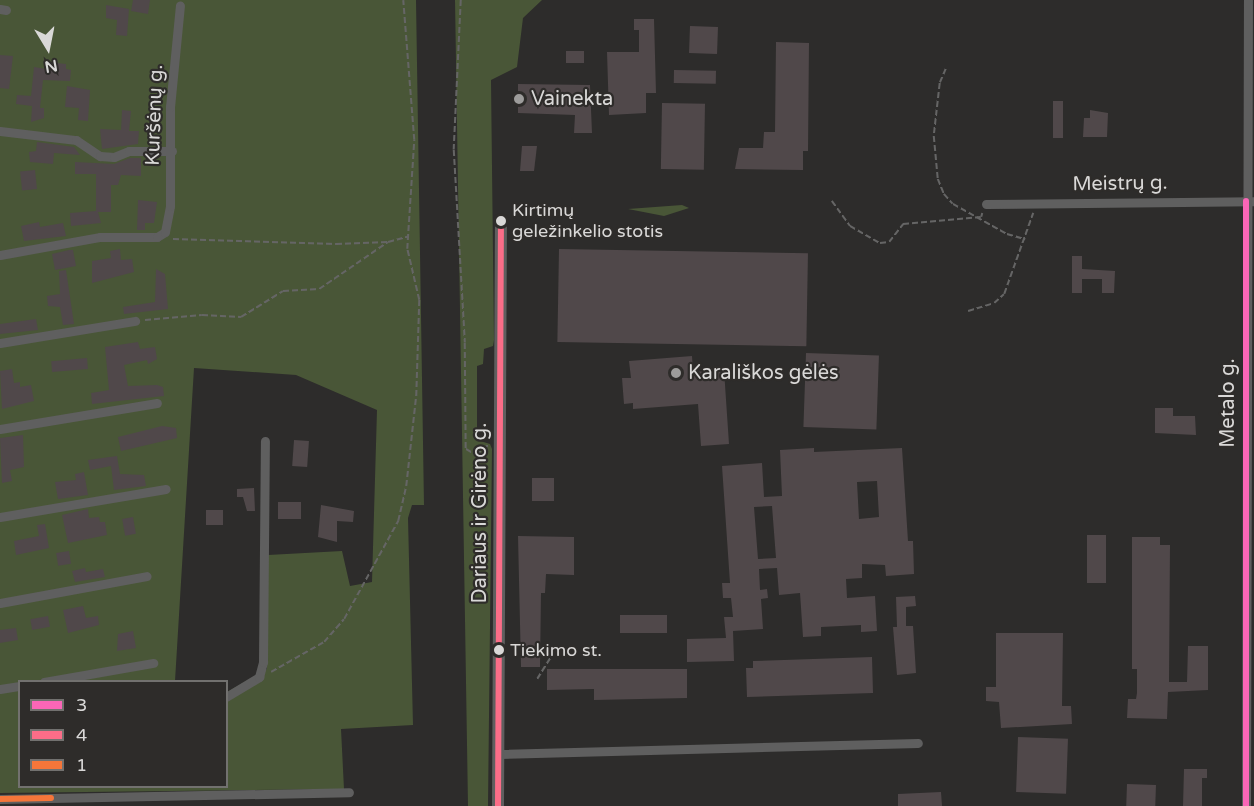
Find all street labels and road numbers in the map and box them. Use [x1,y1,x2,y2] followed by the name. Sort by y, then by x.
[141,64,169,166] street label: Kuršėnų g.
[1072,171,1168,197] street label: Meistrų g.
[1216,358,1240,448] street label: Metalo g.
[468,423,492,603] street label: Dariaus ir Girėno g.

